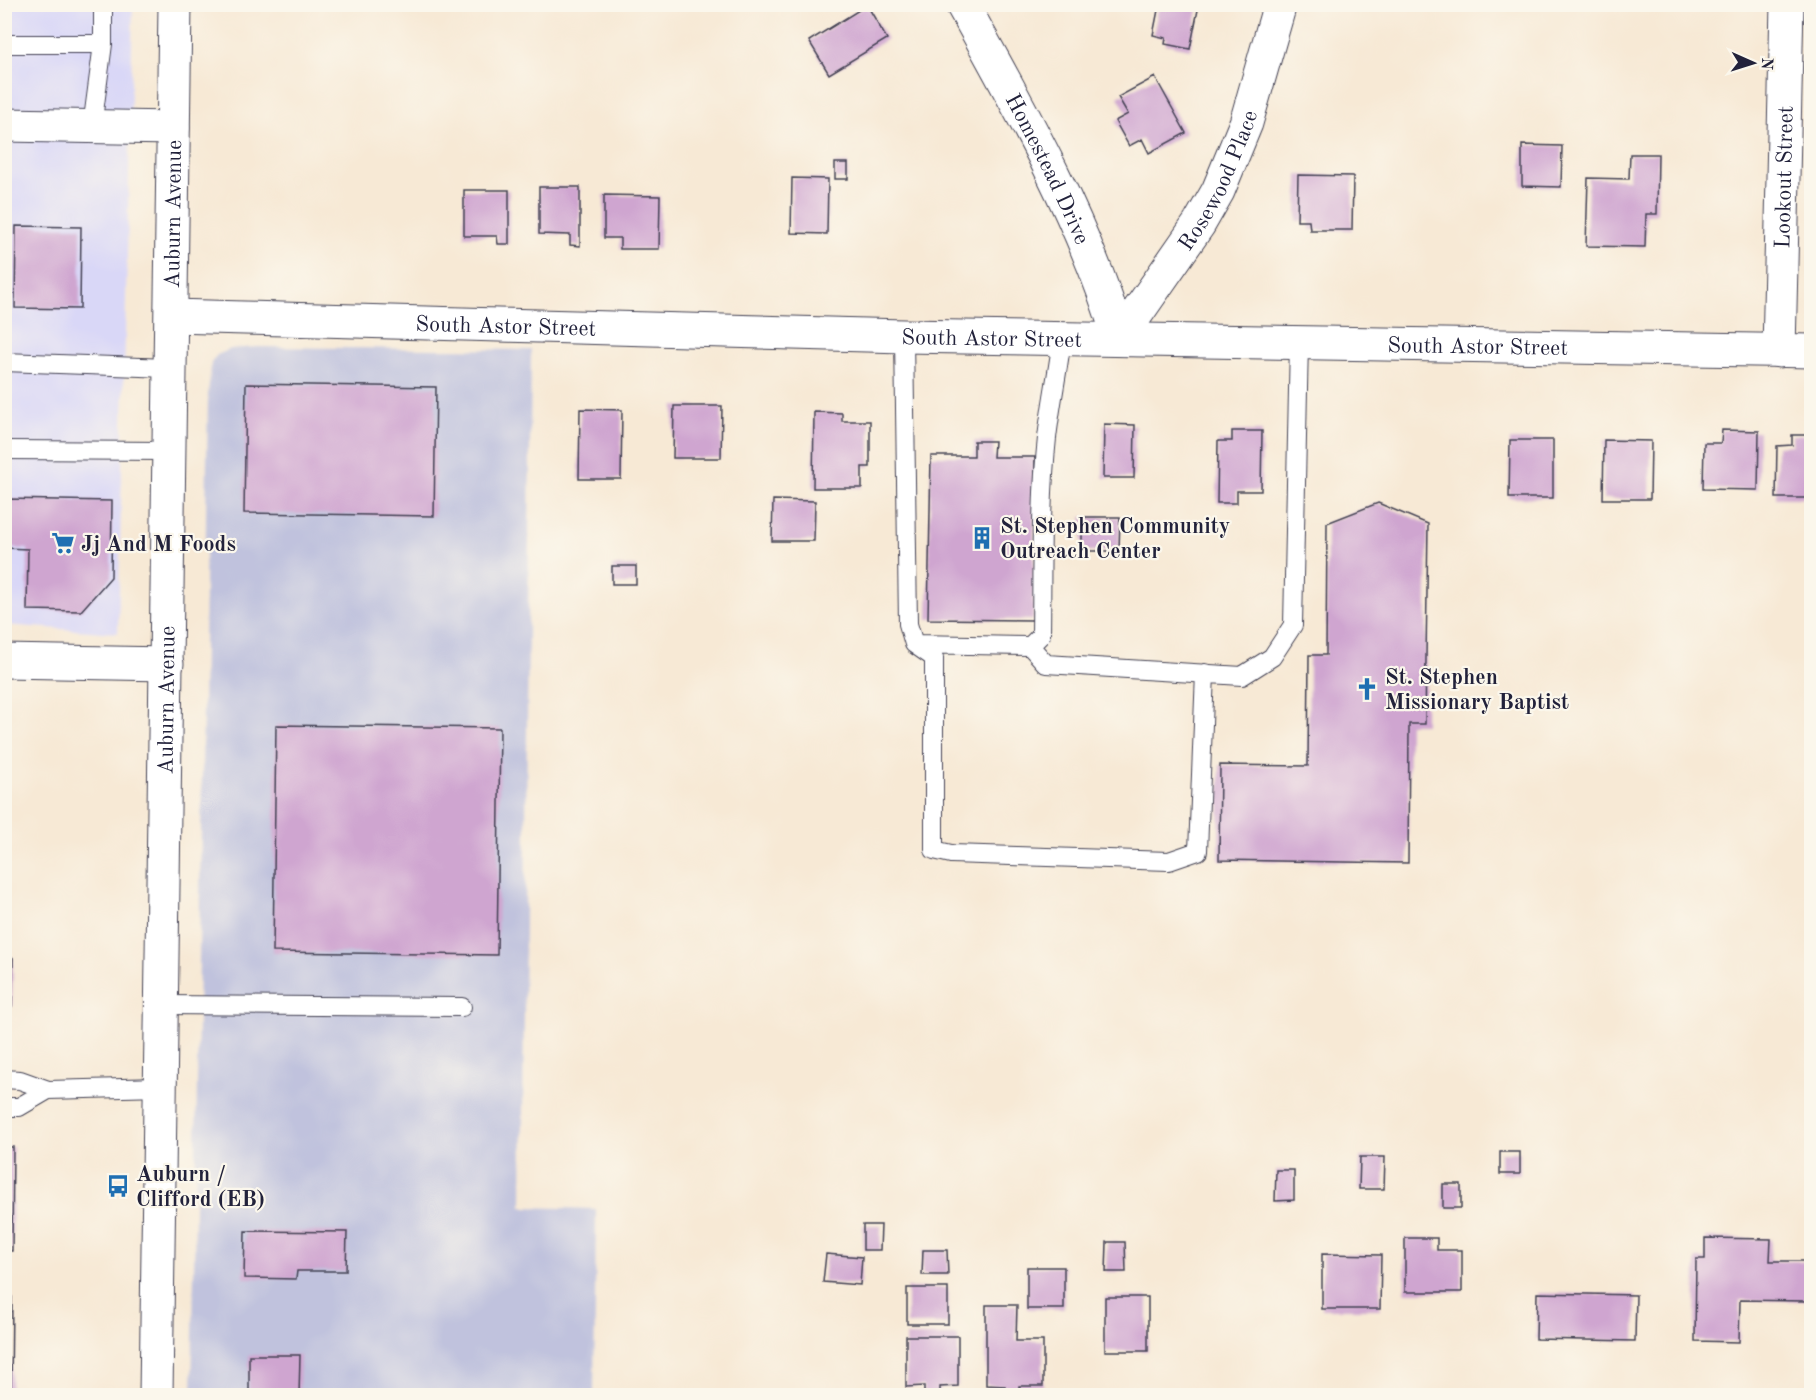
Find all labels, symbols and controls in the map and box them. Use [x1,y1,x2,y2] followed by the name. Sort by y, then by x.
[1723,33,1783,93] north arrow
[1758,57,1774,71] text: N
[1001,90,1093,248] street label: Homestead Drive
[1772,105,1798,249] street label: Lookout Street
[1175,108,1262,255] street label: Rosewood Place
[162,140,186,289] street label: Auburn Avenue
[415,314,596,341] street label: South Astor Street
[901,327,1082,352] street label: South Astor Street
[1387,335,1568,360] street label: South Astor Street
[1000,516,1230,563] place label: St. Stephen Community Outreach Center
[969,525,995,551] building icon: St. Stephen Community Outreach Center
[50,530,76,556] supermarket icon: Jj And M Foods
[81,534,236,556] place label: Jj And M Foods
[155,626,180,775] street label: Auburn Avenue
[1385,667,1569,714] place label: St. Stephen Missionary Baptist
[1354,676,1380,702] church icon: St. Stephen Missionary Baptist
[136,1164,265,1211] place label: Auburn / Clifford (EB)
[105,1173,131,1199] bus stop icon: Auburn / Clifford (EB)

